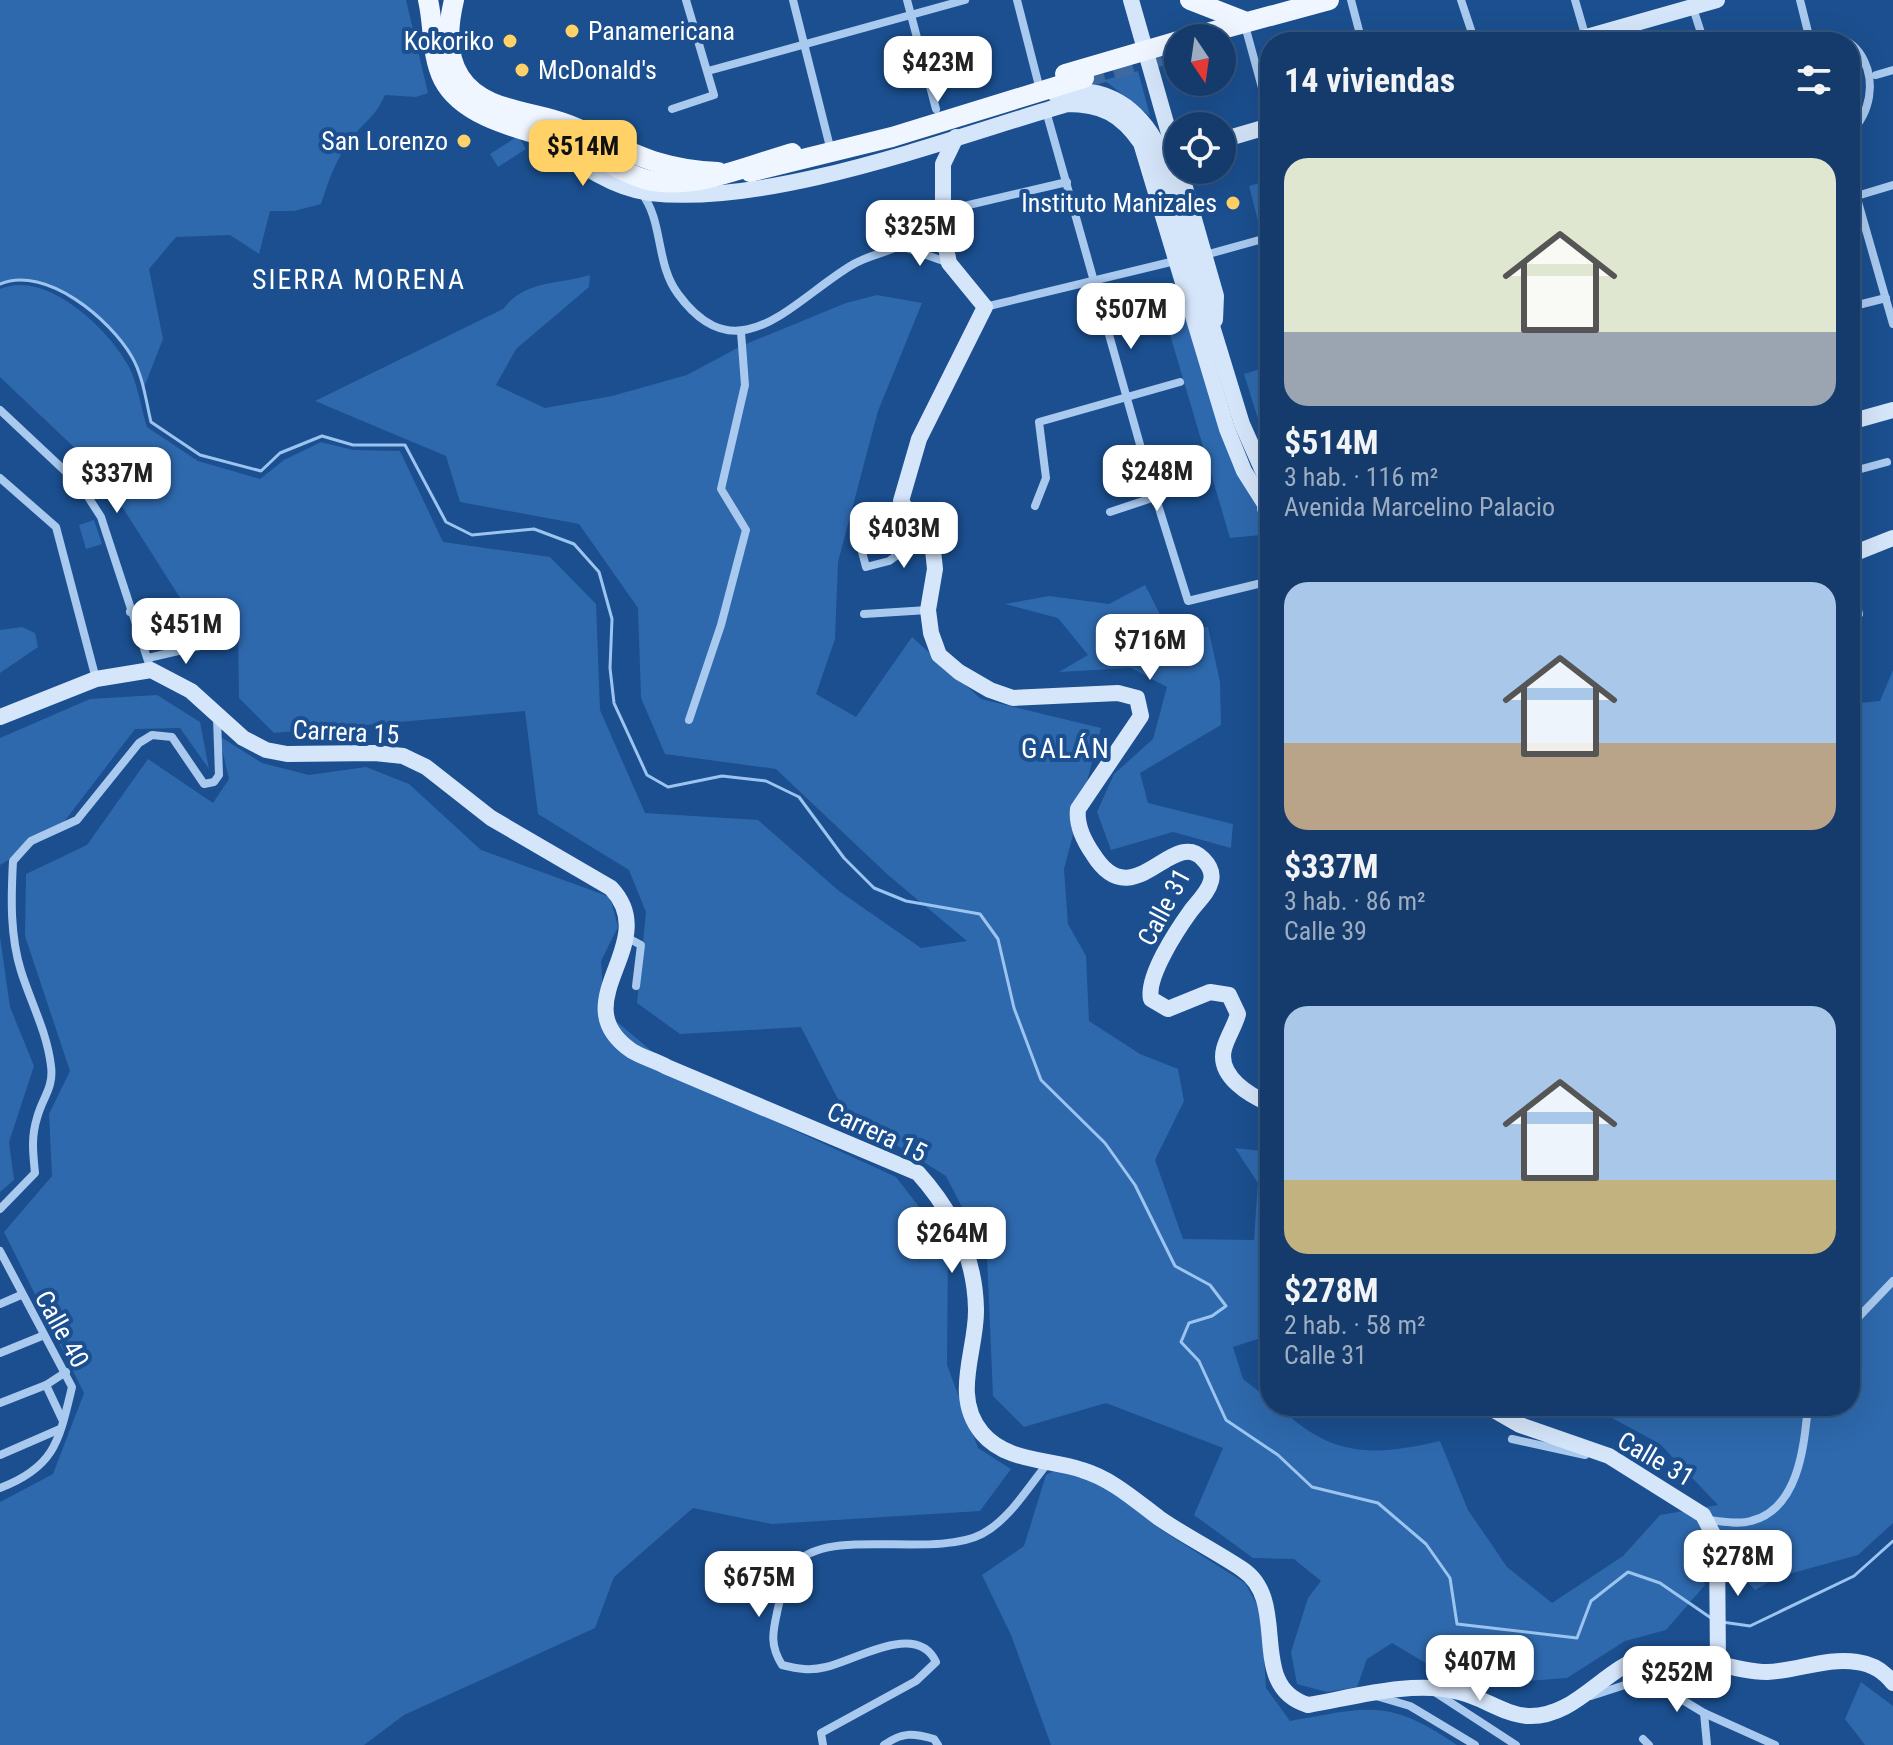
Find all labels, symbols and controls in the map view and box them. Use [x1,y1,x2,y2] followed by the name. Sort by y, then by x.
[588,16,735,46] place label: Panamericana
[563,22,581,40] marker: Panamericana
[1164,24,1236,96] north arrow
[1164,24,1236,184] map controls
[404,26,494,56] place label: Kokoriko
[501,32,519,50] marker: Kokoriko
[882,36,994,104] pin: $423M
[902,47,974,77] text: $423M
[538,55,657,85] place label: McDonald's
[1792,58,1836,102] icon: filters
[1284,60,1455,100] text: 14 viviendas
[513,61,531,79] marker: McDonald's
[1164,112,1236,184] button: locate
[527,120,639,188] pin: $514M
[321,126,448,156] place label: San Lorenzo
[547,131,619,161] text: $514M
[455,132,473,150] marker: San Lorenzo
[1021,188,1217,218] place label: Instituto Manizales
[1224,194,1242,212] marker: Instituto Manizales
[864,200,976,268] pin: $325M
[1488,210,1632,354] icon: home
[884,211,956,241] text: $325M
[252,263,466,296] district label: SIERRA MORENA
[1075,283,1187,351] pin: $507M
[1095,294,1167,324] text: $507M
[1284,422,1379,462] text: $514M
[1101,445,1213,513] pin: $248M
[61,447,173,515] pin: $337M
[1121,456,1193,486] text: $248M
[81,458,153,488] text: $337M
[1284,462,1438,492] text: 3 hab. · 116 m²
[1284,492,1555,522] text: Avenida Marcelino Palacio
[848,502,960,570] pin: $403M
[868,513,940,543] text: $403M
[130,598,242,666] pin: $451M
[150,609,222,639] text: $451M
[1094,614,1206,682] pin: $716M
[1114,625,1186,655] text: $716M
[1488,634,1632,778] icon: home
[292,714,400,750] street label: Carrera 15
[1021,732,1111,765] district label: GALÁN
[1284,846,1379,886] text: $337M
[1131,863,1197,951] street label: Calle 31
[1284,886,1426,916] text: 3 hab. · 86 m²
[1284,916,1367,946] text: Calle 39
[1488,1058,1632,1202] icon: home
[822,1096,932,1168] street label: Carrera 15
[896,1207,1008,1275] pin: $264M
[916,1218,988,1248] text: $264M
[1284,1270,1379,1310] text: $278M
[29,1285,95,1373] street label: Calle 40
[1284,1310,1426,1340] text: 2 hab. · 58 m²
[1284,1340,1367,1370] text: Calle 31
[1613,1425,1699,1493] street label: Calle 31
[1682,1530,1794,1598] pin: $278M
[1702,1541,1774,1571] text: $278M
[703,1551,815,1619] pin: $675M
[723,1562,795,1592] text: $675M
[1424,1635,1536,1703] pin: $407M
[1444,1646,1516,1676] text: $407M
[1621,1646,1733,1714] pin: $252M
[1641,1657,1713,1687] text: $252M

